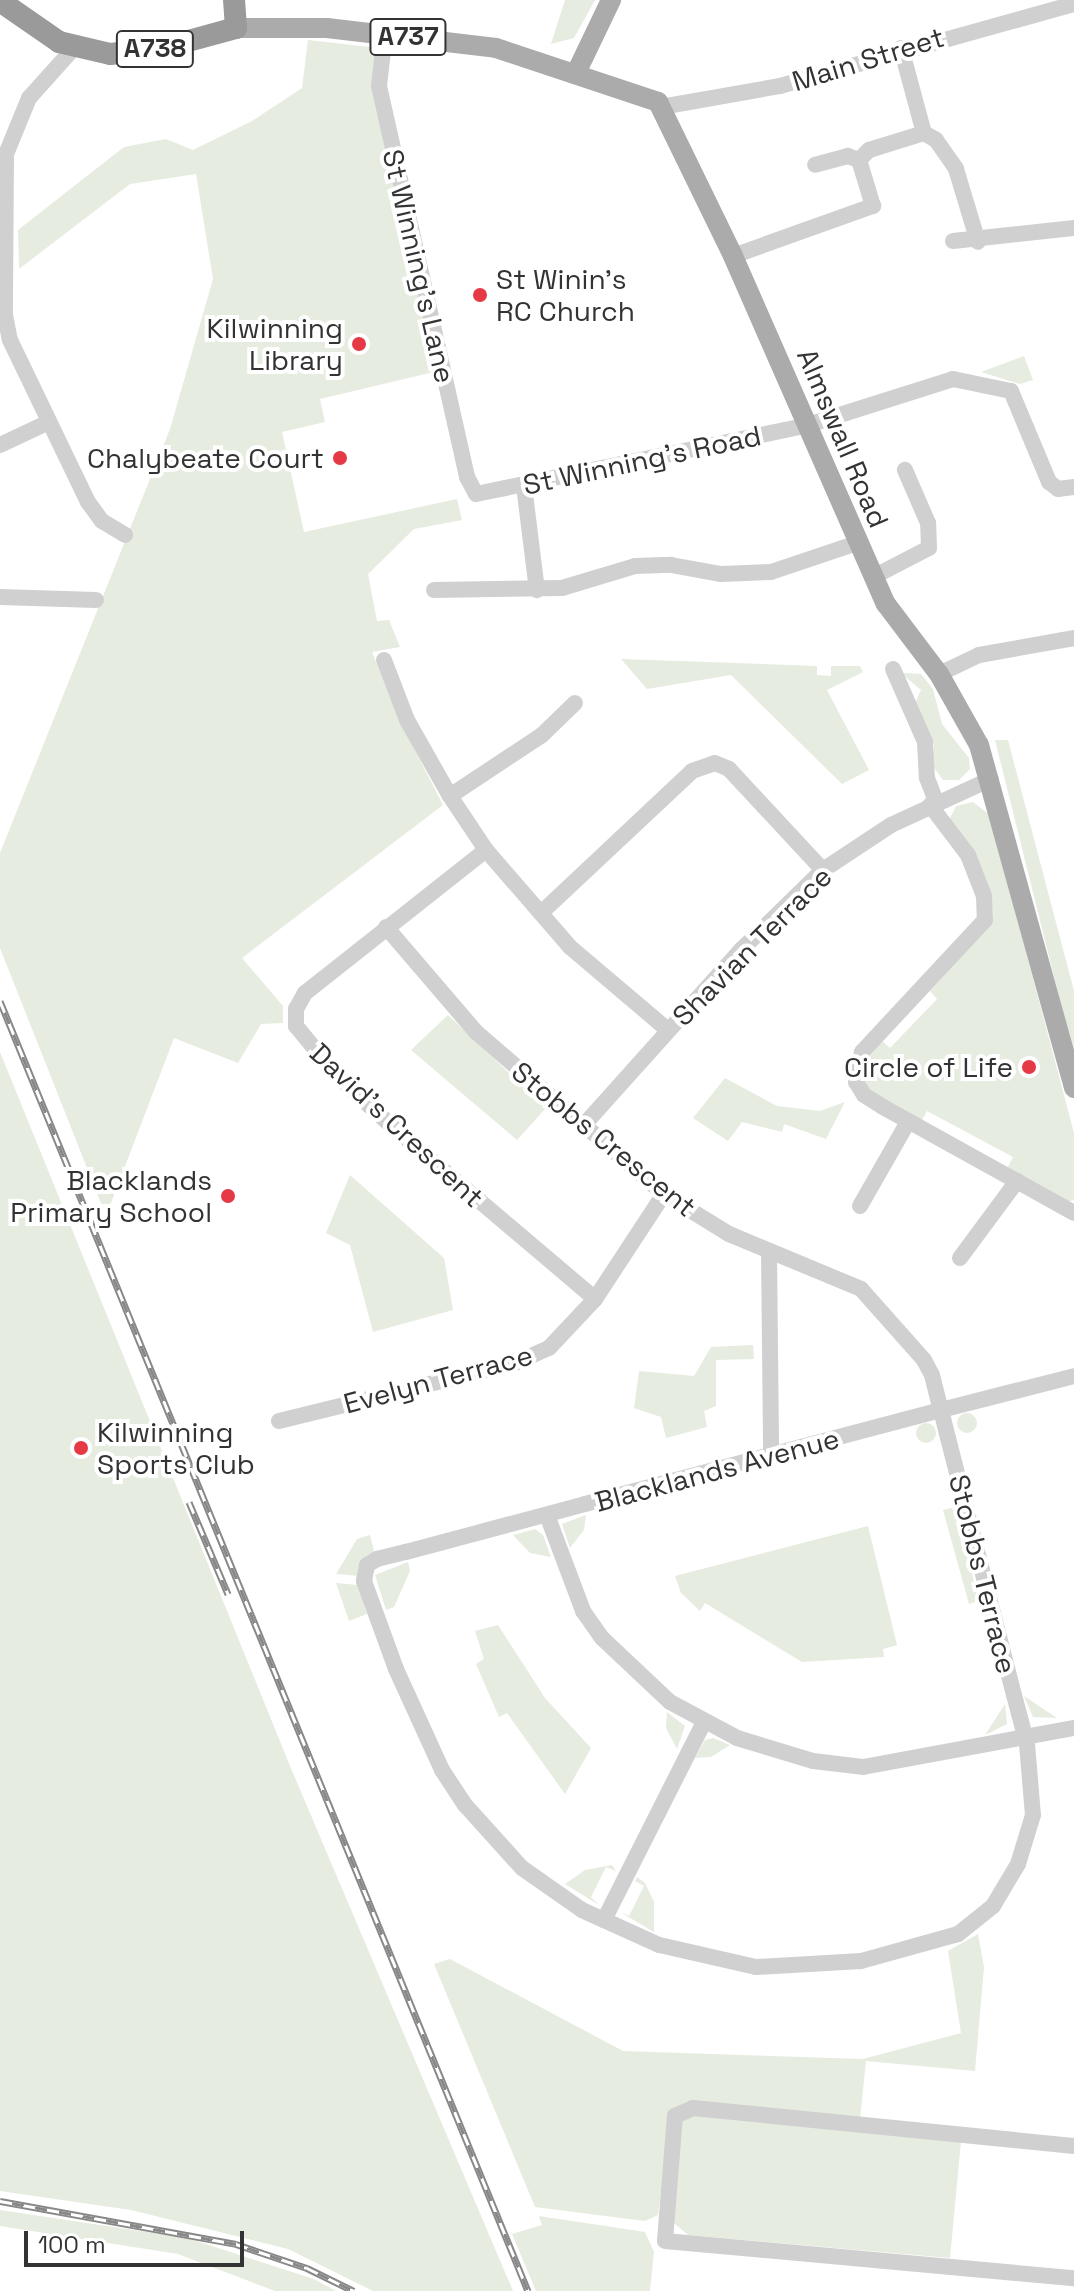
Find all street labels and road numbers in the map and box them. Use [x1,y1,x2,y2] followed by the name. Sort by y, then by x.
[368,15,448,59] road number: A737
[788,20,948,98] street label: Main Street
[115,27,195,71] road number: A738
[376,146,462,386] street label: St Winning's Lane
[790,344,896,532] street label: Almswall Road
[520,418,764,502] street label: St Winning's Road
[665,859,839,1033] street label: Shavian Terrace
[303,1036,491,1214] street label: David's Crescent
[505,1054,703,1224] street label: Stobbs Crescent
[339,1338,537,1420] street label: Evelyn Terrace
[591,1421,843,1519] street label: Blacklands Avenue
[942,1471,1024,1677] street label: Stobbs Terrace

